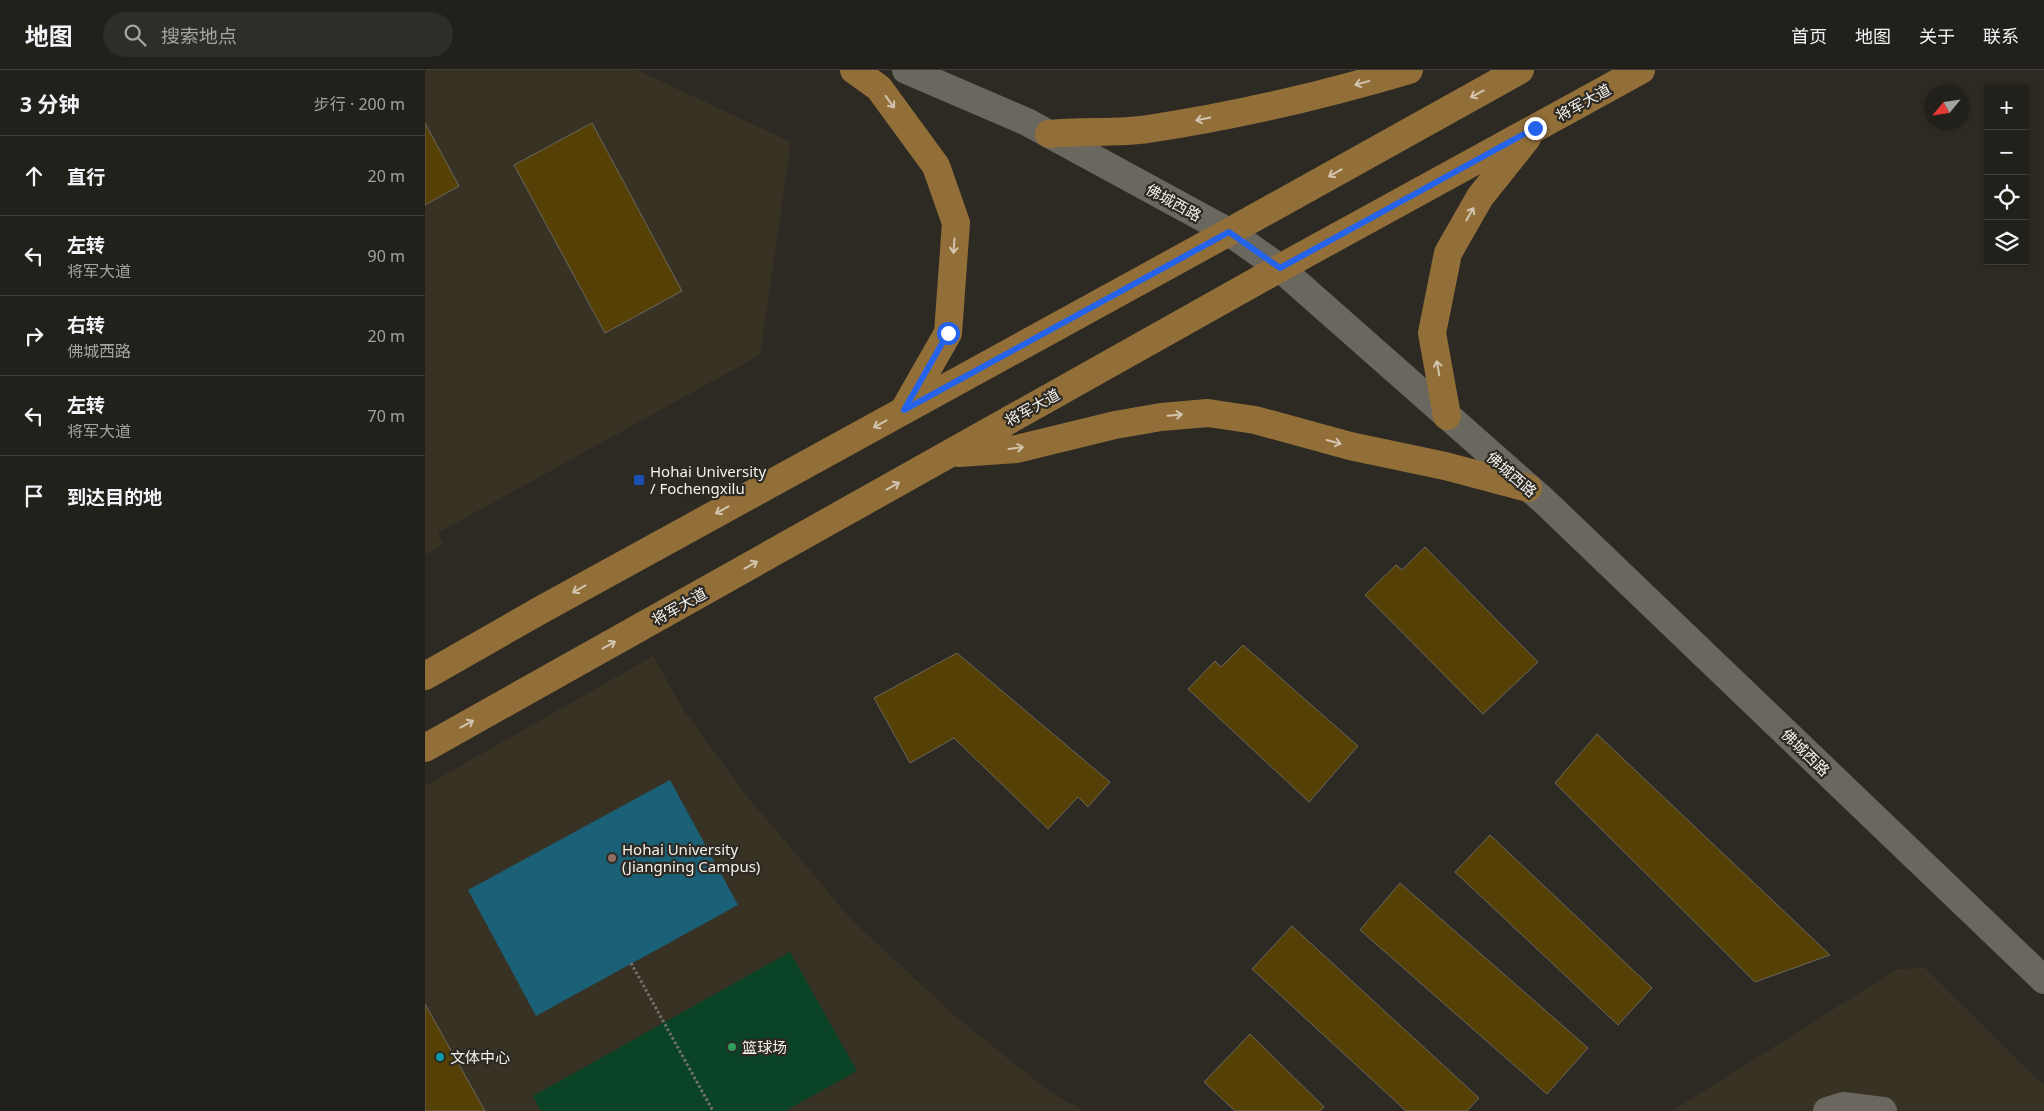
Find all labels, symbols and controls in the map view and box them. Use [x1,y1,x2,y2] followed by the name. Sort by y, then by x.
[103,12,453,57] search box
[25,19,73,52] text: 地图
[121,21,149,49] icon: search
[161,23,237,49] text: 搜索地点
[1791,24,1827,48] text: 首页
[1855,24,1891,48] text: 地图
[1919,24,1955,48] text: 关于
[1983,24,2019,48] text: 联系
[1354,79,1370,89] one-way arrow
[1552,79,1614,125] street label: 将军大道
[1924,85,1969,130] north arrow
[1984,85,2029,265] map controls
[1984,85,2029,130] button: +
[1470,89,1485,99] one-way arrow
[20,90,79,118] text: 3 分钟
[314,93,405,115] text: 步行 · 200 m
[884,95,895,108] one-way arrow
[1196,114,1212,124] one-way arrow
[1524,117,1547,140] route end
[1984,130,2029,175] button: −
[20,162,48,190] icon: ahead
[67,164,105,190] text: 直行
[368,165,405,187] text: 20 m
[1328,168,1343,178] one-way arrow
[1984,175,2029,220] button: locate
[1143,179,1205,225] street label: 佛城西路
[1466,207,1476,222] one-way arrow
[1984,220,2029,265] button: layers
[67,232,105,258] text: 左转
[949,238,959,254] one-way arrow
[20,242,48,270] icon: left
[368,245,405,267] text: 90 m
[67,260,131,282] text: 将军大道
[67,312,105,338] text: 右转
[20,322,48,350] icon: right
[937,322,960,345] route start
[368,325,405,347] text: 20 m
[67,340,131,362] text: 佛城西路
[1433,361,1443,377] one-way arrow
[1001,384,1063,430] street label: 将军大道
[67,392,105,418] text: 左转
[20,402,48,430] icon: left
[368,405,405,427] text: 70 m
[1167,411,1183,420] one-way arrow
[872,419,887,429] one-way arrow
[67,420,131,442] text: 将军大道
[1325,437,1341,447] one-way arrow
[1008,443,1024,453] one-way arrow
[1483,447,1541,501] street label: 佛城西路
[650,461,766,498] place label: Hohai University / Fochengxilu
[632,473,646,487] marker: Hohai University / Fochengxilu
[885,480,899,490] one-way arrow
[20,482,48,510] icon: arrive
[67,484,162,510] text: 到达目的地
[715,506,729,516] one-way arrow
[743,560,758,570] one-way arrow
[648,583,710,629] street label: 将军大道
[573,584,587,594] one-way arrow
[602,639,616,649] one-way arrow
[460,719,474,729] one-way arrow
[1777,724,1835,780] street label: 佛城西路
[622,839,760,876] place label: Hohai University (Jiangning Campus)
[606,852,618,864] marker: Hohai University (Jiangning Campus)
[742,1037,787,1057] place label: 篮球场
[726,1041,738,1053] marker: 篮球场
[450,1047,510,1067] place label: 文体中心
[434,1051,446,1063] marker: 文体中心

